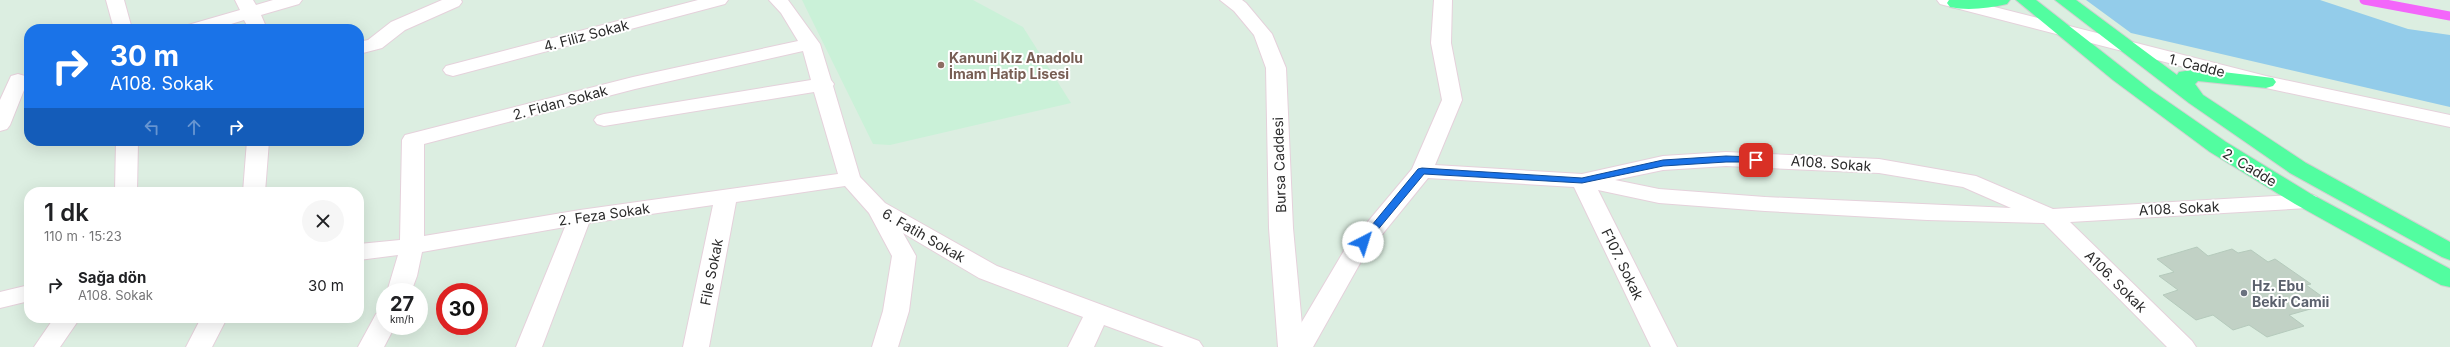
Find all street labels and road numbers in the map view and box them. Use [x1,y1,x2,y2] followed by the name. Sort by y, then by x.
[542,15,631,55] street label: 4. Filiz Sokak
[2167,50,2227,80] street label: 1. Cadde
[511,81,610,123] street label: 2. Fidan Sokak
[1269,117,1289,213] street label: Bursa Caddesi
[2220,144,2280,190] street label: 2. Cadde
[1790,152,1872,174] street label: A108. Sokak
[2138,197,2220,219] street label: A108. Sokak
[557,199,651,229] street label: 2. Feza Sokak
[880,204,969,266] street label: 6. Fatih Sokak
[1598,226,1648,303] street label: F107. Sokak
[696,237,726,307] street label: File Sokak
[2082,247,2151,316] street label: A106. Sokak

